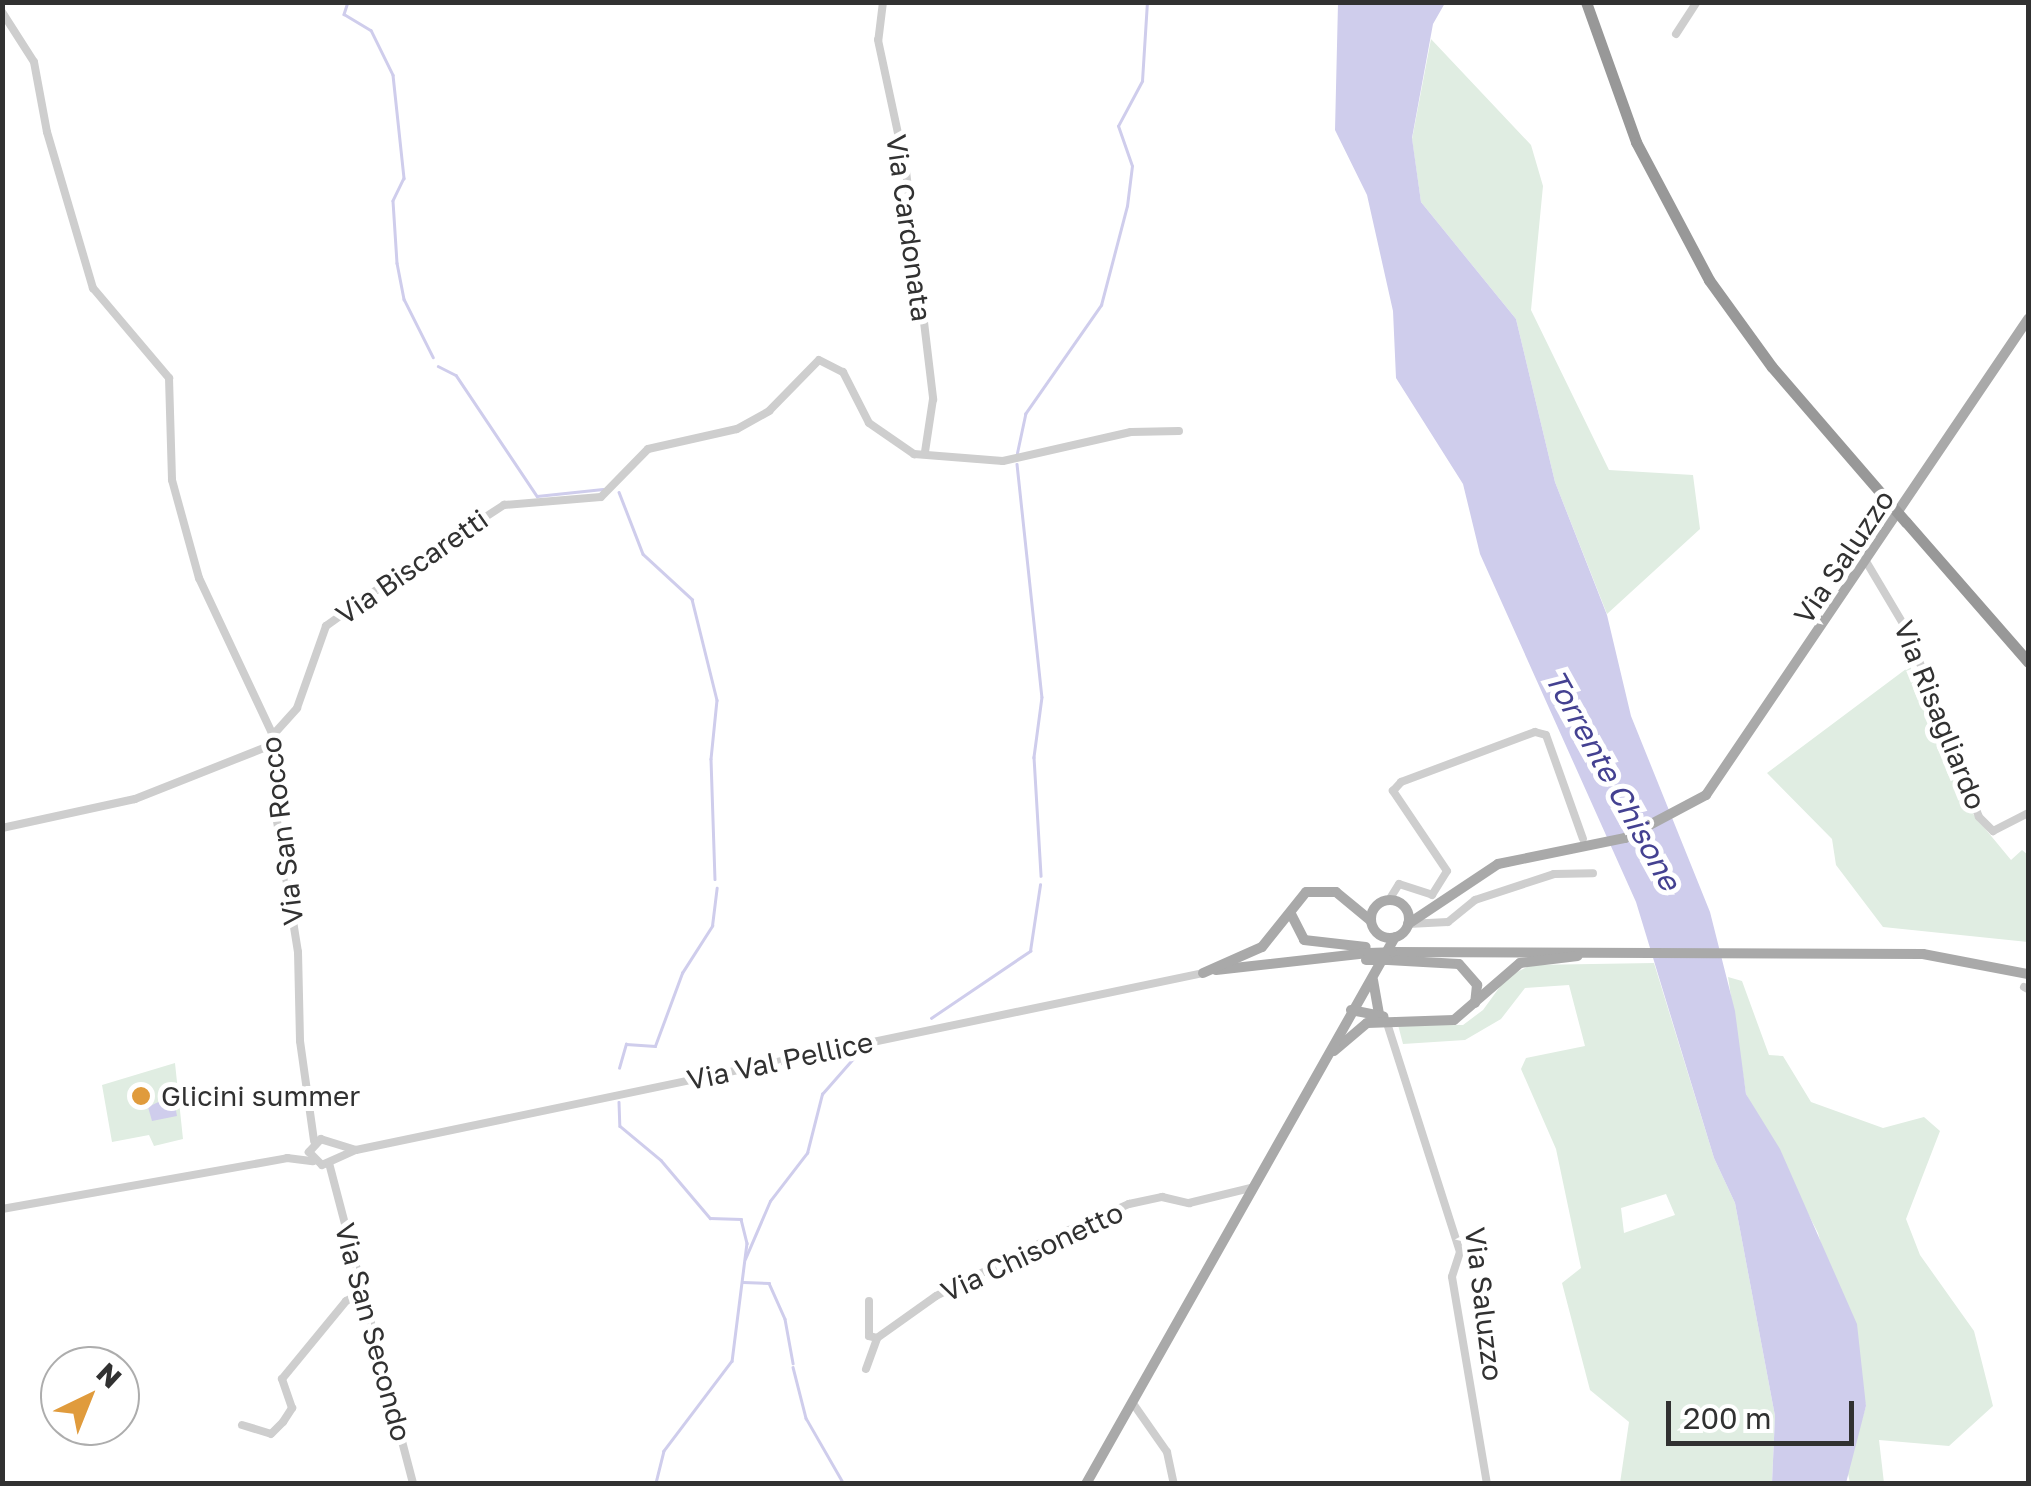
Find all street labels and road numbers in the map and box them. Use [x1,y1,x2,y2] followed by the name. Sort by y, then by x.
[879,132,939,324] street label: Via Cardonata
[1787,484,1901,630] street label: Via Saluzzo
[330,502,494,632] street label: Via Biscaretti
[1887,616,1993,814] street label: Via Risagliardo
[254,735,310,927] street label: Via San Rocco
[684,1025,876,1097] street label: Via Val Pellice
[936,1195,1128,1309] street label: Via Chisonetto
[328,1219,418,1445] street label: Via San Secondo
[1458,1225,1510,1383] street label: Via Saluzzo

